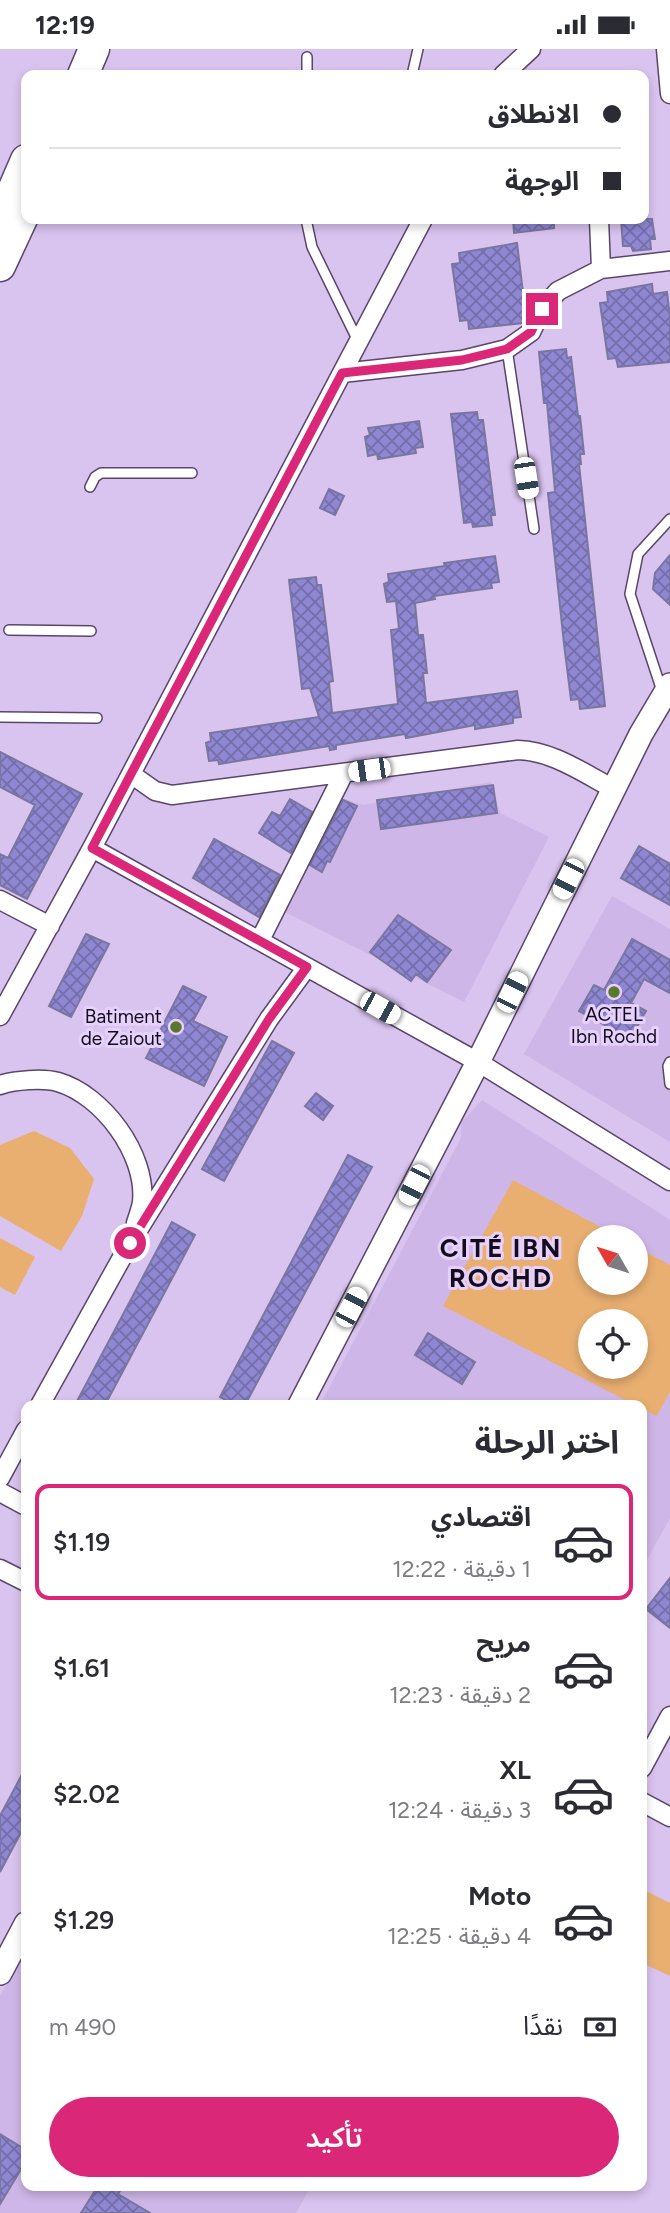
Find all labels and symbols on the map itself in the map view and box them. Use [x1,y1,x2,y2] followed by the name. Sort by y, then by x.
[526,293,558,325] route end
[513,456,540,500] car
[347,757,392,783] car
[550,856,587,902] car
[494,969,531,1015] car
[606,984,622,1000] marker: ACTEL Ibn Rochd
[357,989,404,1027] car
[571,1003,657,1048] place label: ACTEL Ibn Rochd
[81,1005,162,1050] place label: Batiment de Zaiout
[168,1019,184,1035] marker: Batiment de Zaiout
[396,1162,433,1208] car
[578,1225,648,1295] north arrow
[114,1227,146,1259] route start
[440,1232,562,1294] district label: CITÉ IBN ROCHD
[332,1284,371,1330] car

